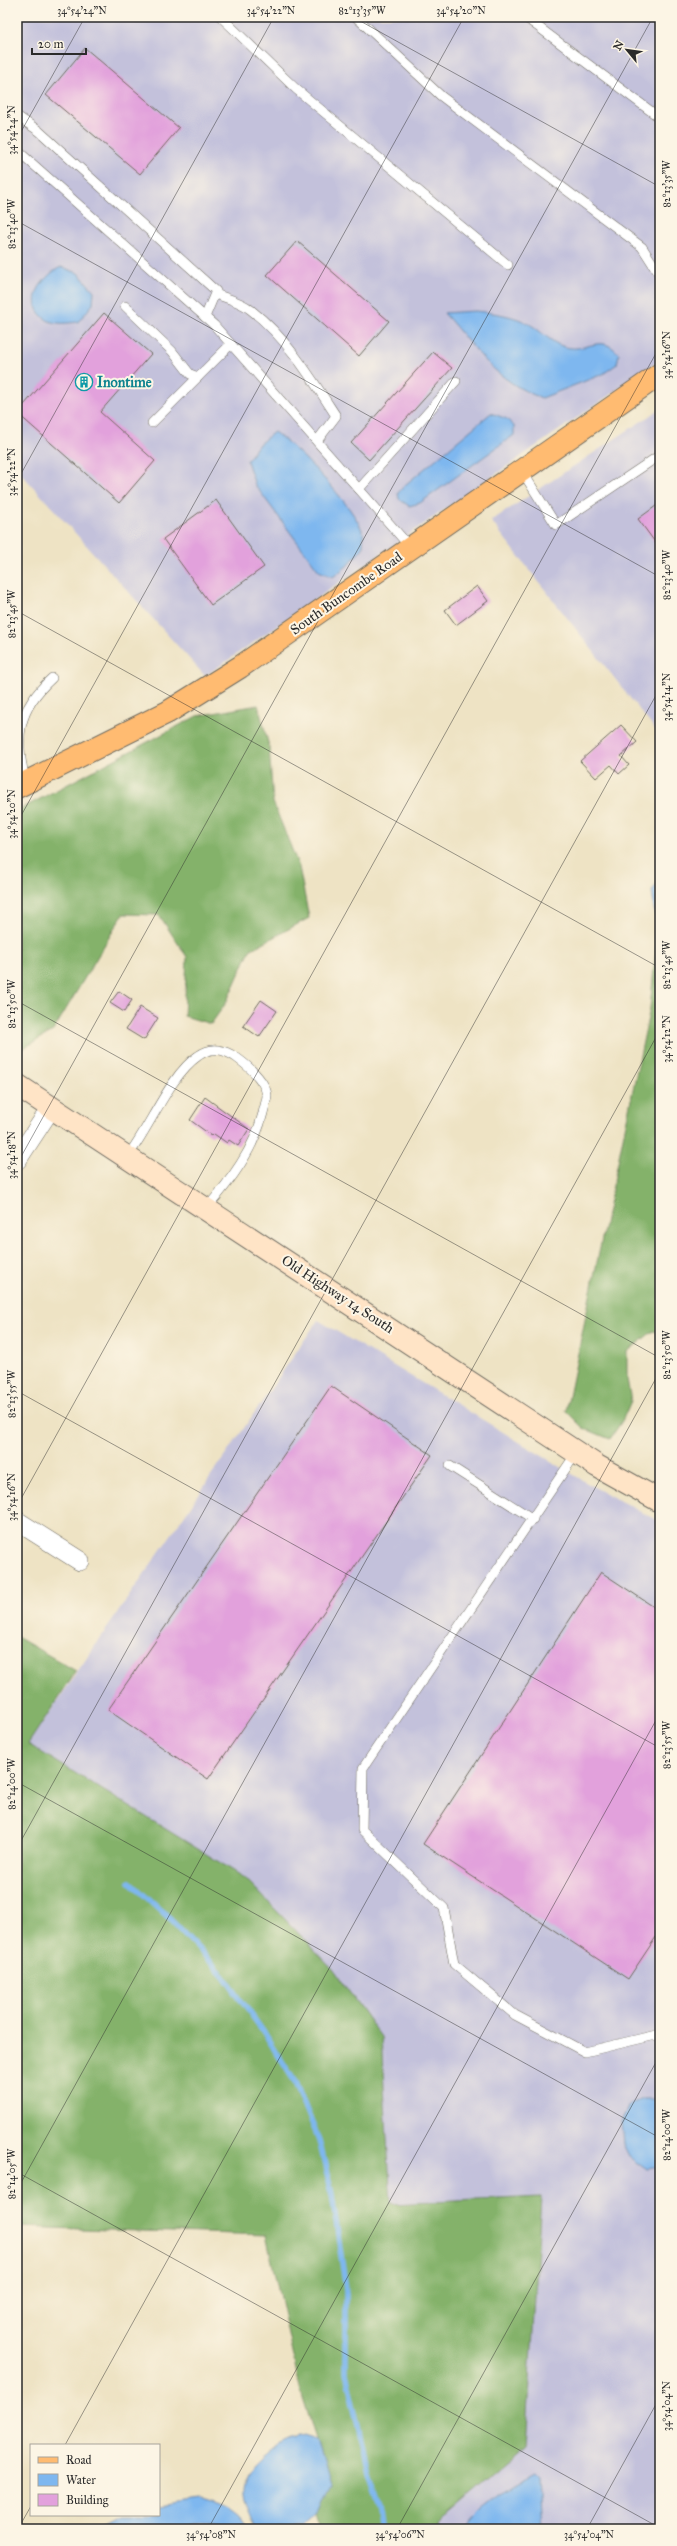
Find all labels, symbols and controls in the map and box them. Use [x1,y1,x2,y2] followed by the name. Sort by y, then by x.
[57,5,107,17] text: 34°54'24"N
[247,5,296,17] text: 34°54'22"N
[338,5,386,17] text: 82°13'35"W
[436,5,486,17] text: 34°54'20"N
[32,30,86,56] scale bar
[607,30,647,70] north arrow
[38,37,64,51] text: 20 m
[611,38,627,53] text: N
[6,105,18,155] text: 34°54'24"N
[661,160,673,208] text: 82°13'35"W
[6,199,18,249] text: 82°13'40"W
[661,331,673,379] text: 34°54'16"N
[74,372,94,392] building icon: Inontime
[97,374,152,391] place label: Inontime
[6,447,18,496] text: 34°54'22"N
[287,548,406,638] street label: South Buncombe Road
[661,550,673,600] text: 82°13'40"W
[6,589,18,638] text: 82°13'45"W
[661,672,673,721] text: 34°54'14"N
[6,789,18,839] text: 34°54'20"N
[661,940,673,989] text: 82°13'45"W
[6,979,18,1028] text: 82°13'50"W
[661,1015,673,1063] text: 34°54'12"N
[6,1130,18,1179] text: 34°54'18"N
[278,1252,397,1337] street label: Old Highway 14 South
[661,1330,673,1379] text: 82°13'50"W
[6,1370,18,1418] text: 82°13'55"W
[6,1473,18,1521] text: 34°54'16"N
[661,1721,673,1769] text: 82°13'55"W
[6,1758,18,1810] text: 82°14'00"W
[661,2109,673,2161] text: 82°14'00"W
[6,2148,18,2199] text: 82°14'05"W
[661,2380,673,2431] text: 34°54'04"N
[30,2444,160,2516] legend
[66,2453,92,2467] text: Road
[66,2473,96,2487] text: Water
[66,2493,109,2508] text: Building
[186,2529,236,2541] text: 34°54'08"N
[375,2529,425,2541] text: 34°54'06"N
[564,2529,615,2541] text: 34°54'04"N

